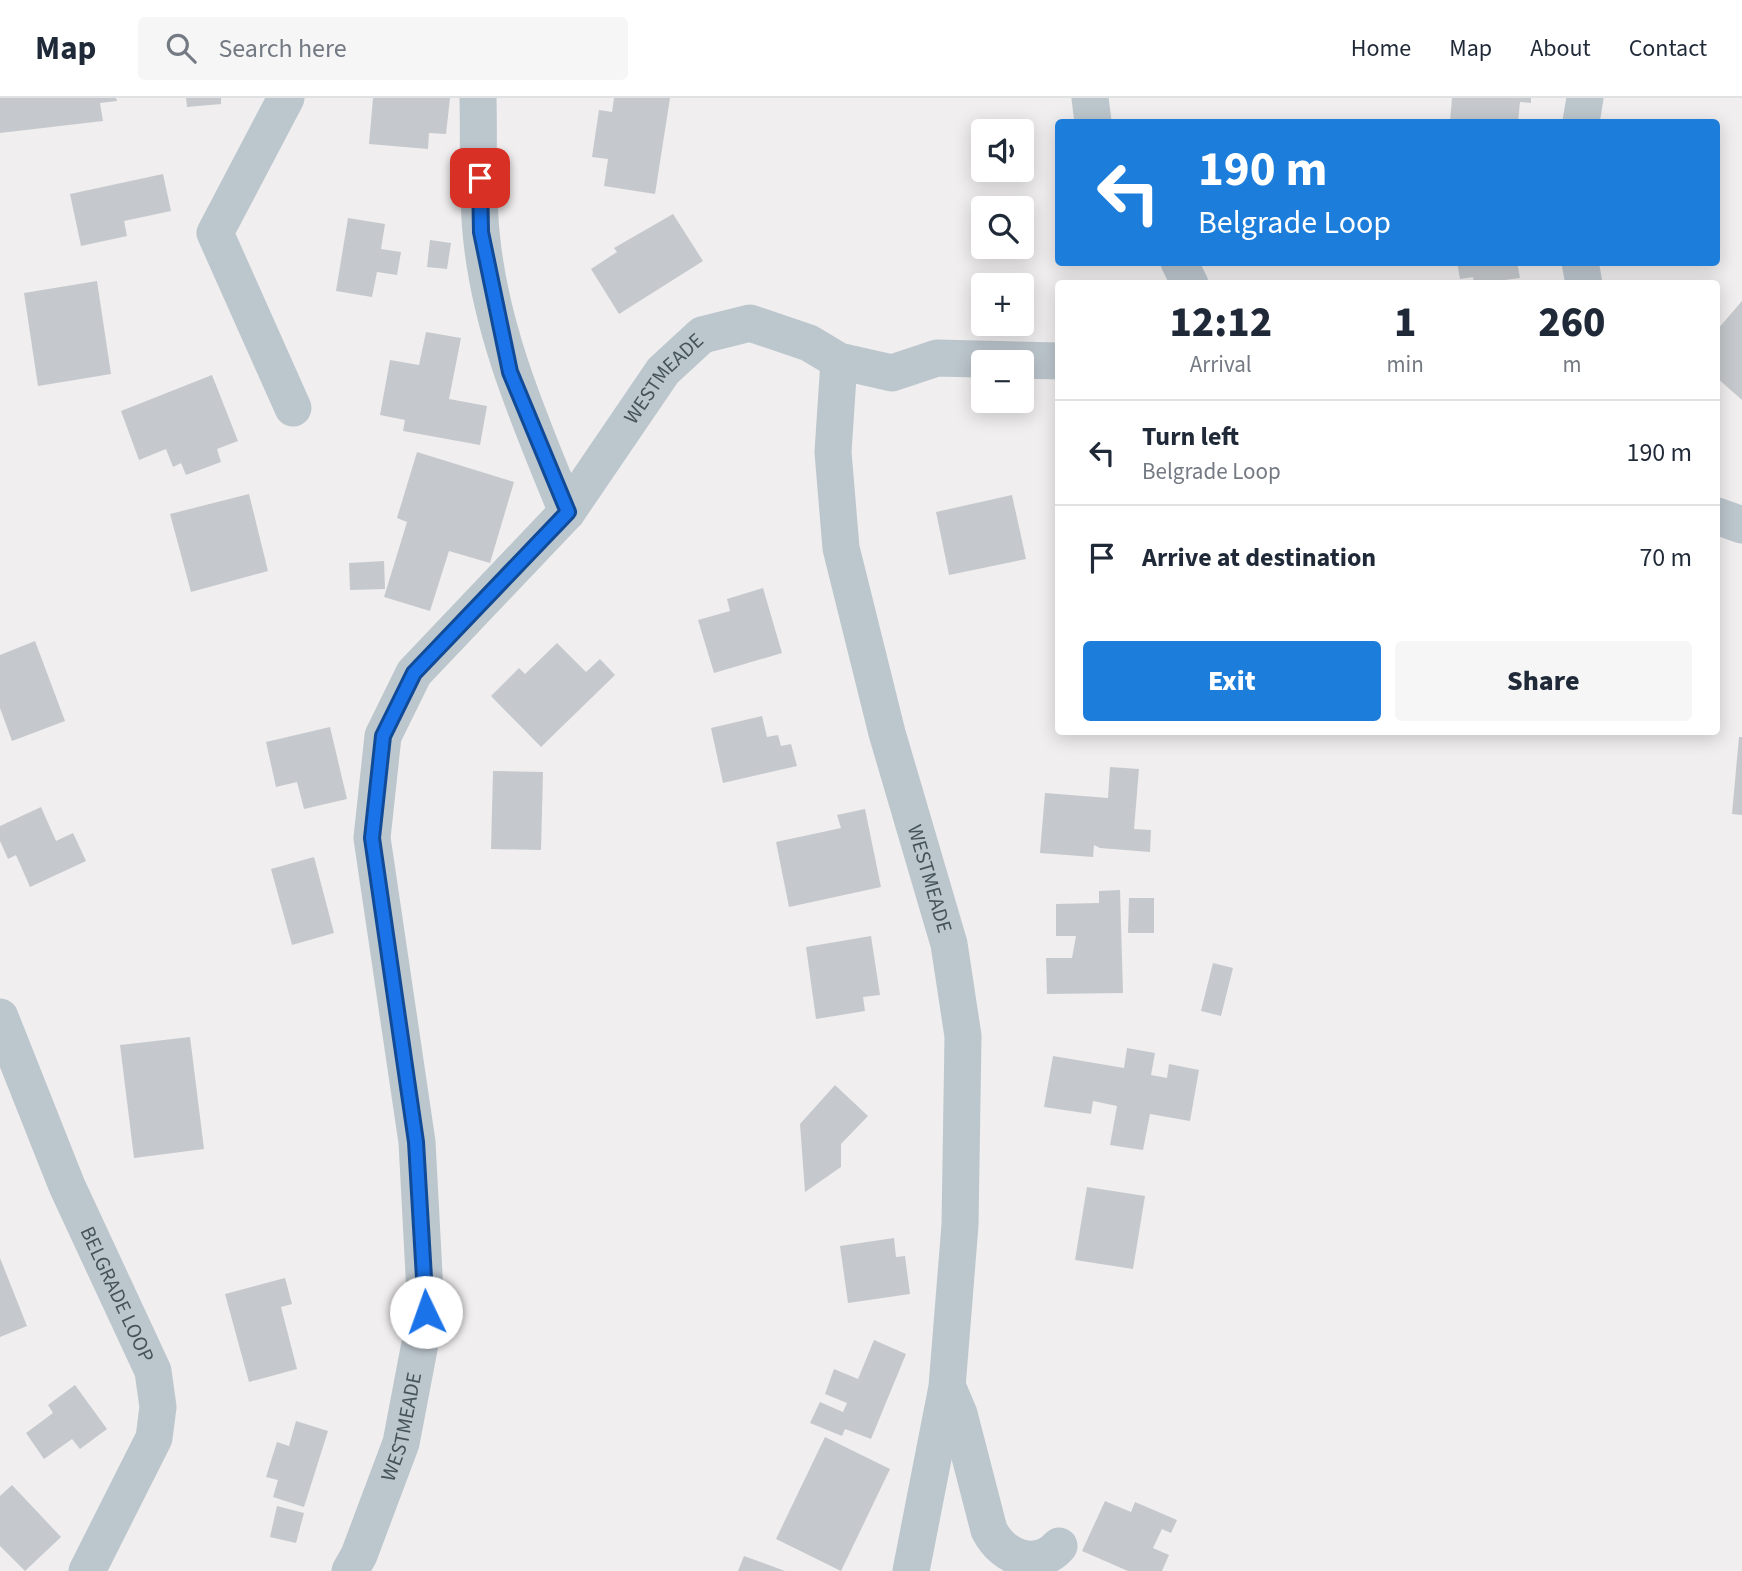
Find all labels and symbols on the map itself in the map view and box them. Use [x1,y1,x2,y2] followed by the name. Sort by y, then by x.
[450,148,510,208] pin
[616,326,710,430] street label: WESTMEADE
[900,821,960,936] street label: WESTMEADE
[73,1221,162,1367] street label: BELGRADE LOOP
[389,1275,463,1349] position arrow
[373,1370,429,1485] street label: WESTMEADE

